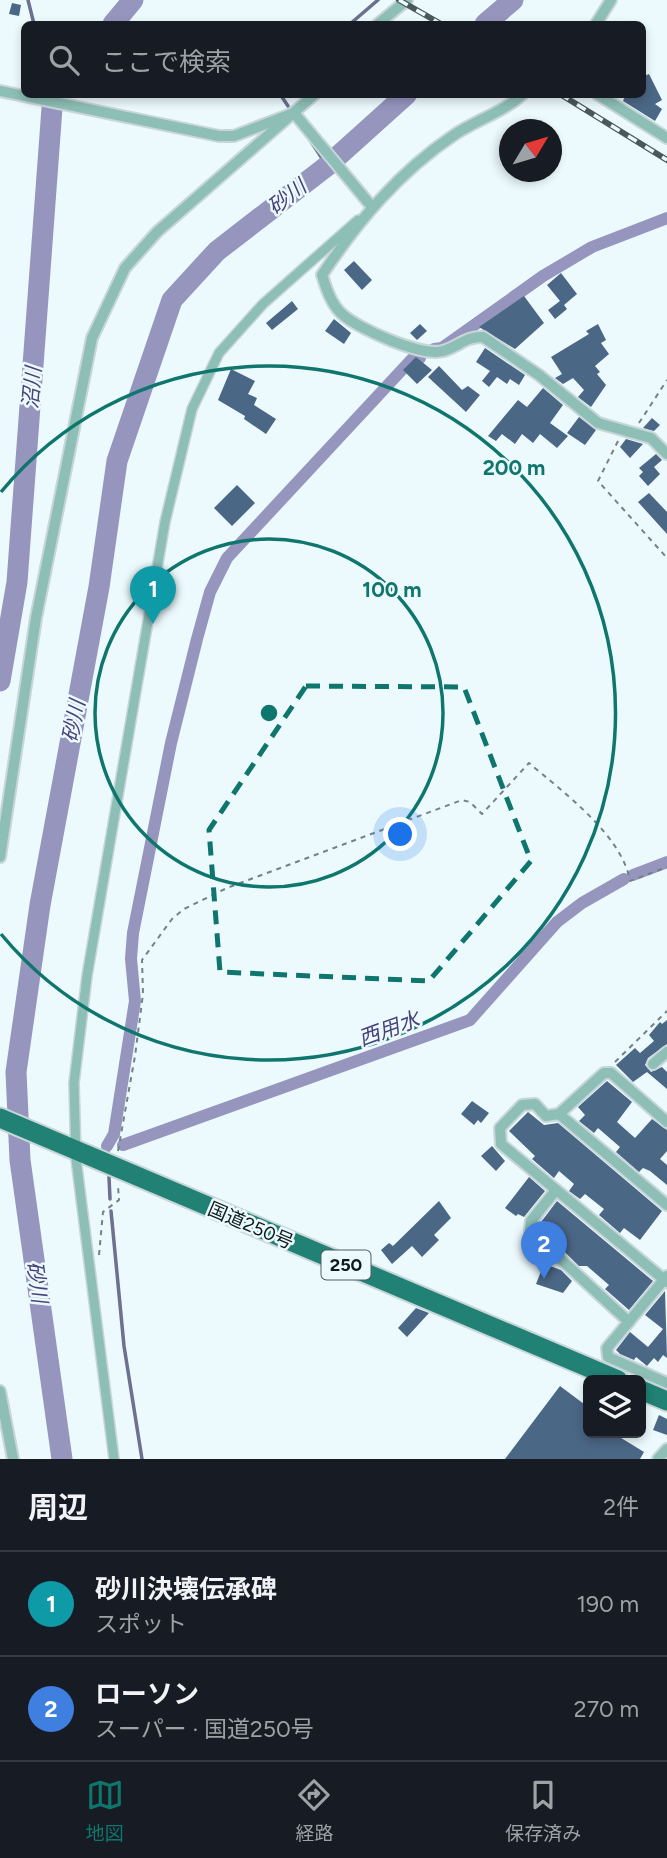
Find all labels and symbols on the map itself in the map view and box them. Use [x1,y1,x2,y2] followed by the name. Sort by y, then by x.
[499,119,562,182] north arrow
[262,173,313,219] water label: 砂川
[17,364,46,410] water label: 沼川
[483,455,545,480] text: 200 m
[130,566,176,624] pin: 1
[362,577,422,602] text: 100 m
[57,696,90,744] water label: 砂川
[257,701,281,725] centre of rings
[383,817,417,851] your location
[355,1005,425,1051] water label: 西用水
[205,1197,297,1254] street label: 国道250号
[521,1221,567,1279] pin: 2
[322,1250,370,1280] road number: 250
[22,1259,53,1306] water label: 砂川

